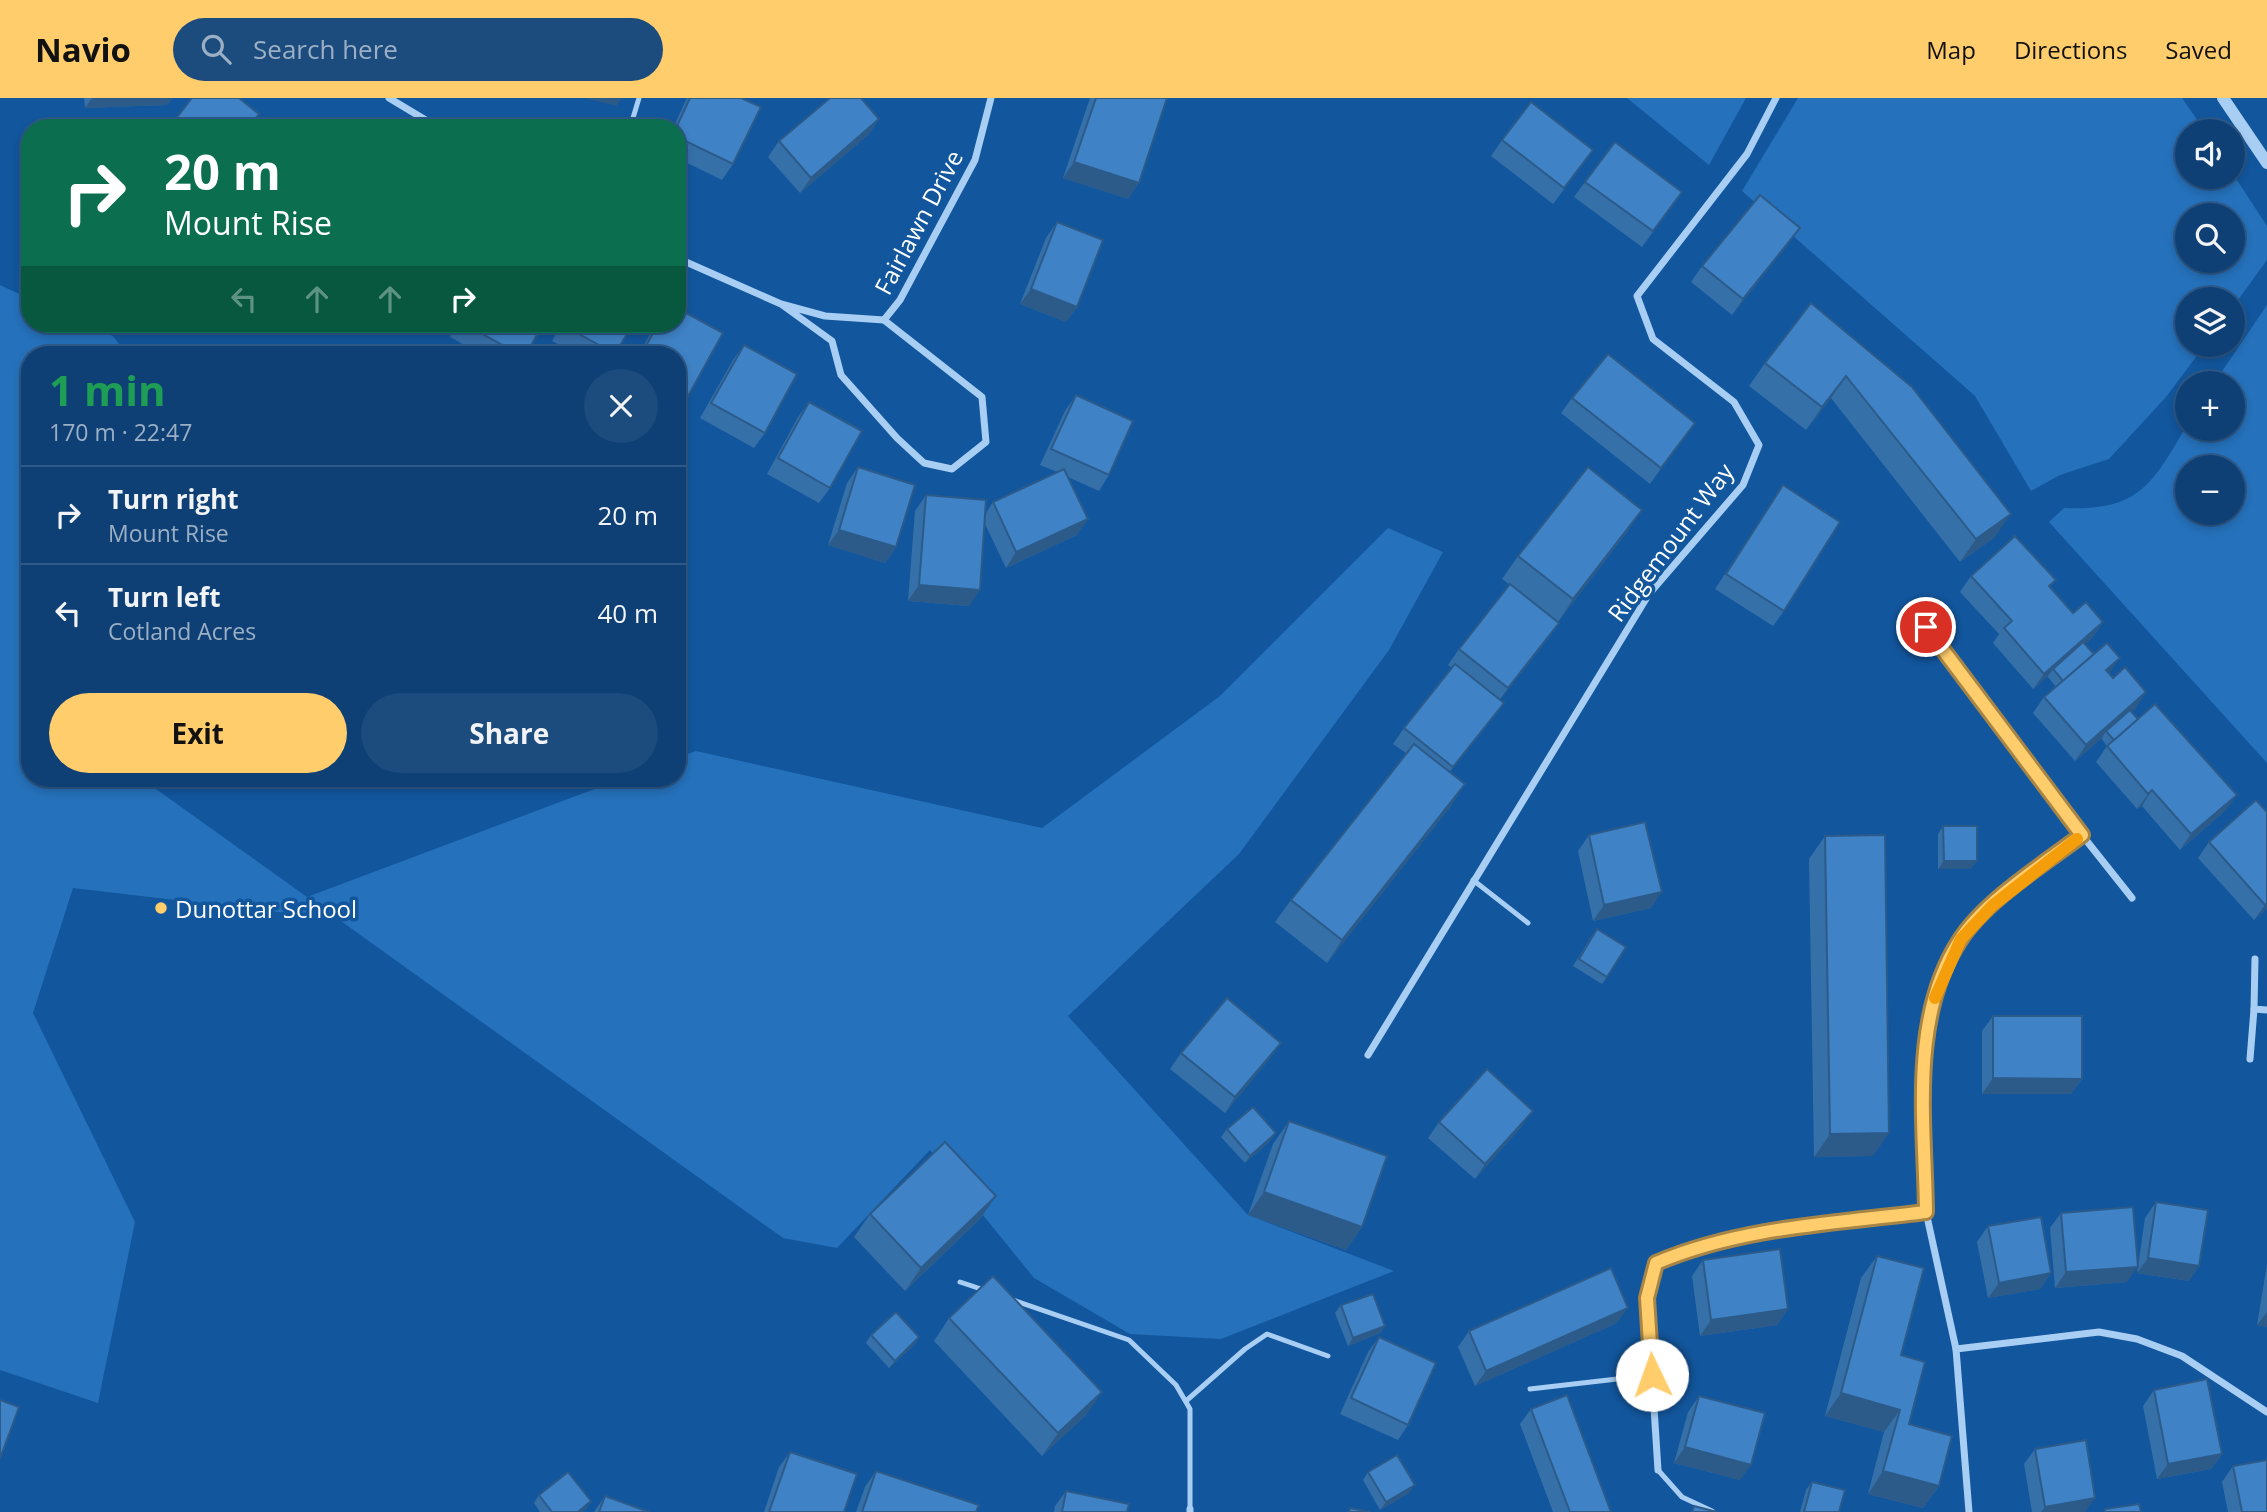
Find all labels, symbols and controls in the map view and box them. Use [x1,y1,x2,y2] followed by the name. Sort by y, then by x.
[173,18,663,81] search box
[35,27,131,72] text: Navio
[197,30,235,68] icon: search
[253,31,398,67] text: Search here
[1926,33,1976,66] text: Map
[2014,33,2127,66] text: Directions
[2165,33,2232,66] text: Saved
[2175,119,2245,525] map controls
[2175,119,2245,189] button: sound
[164,138,281,204] text: 20 m
[866,144,970,300] street label: Fairlawn Drive
[49,147,140,238] icon: right
[164,201,332,244] text: Mount Rise
[2175,203,2245,273] button: search
[225,280,263,318] icon: left
[298,280,336,318] icon: ahead
[371,280,409,318] icon: ahead
[444,280,482,318] icon: right
[2175,287,2245,357] button: layers
[49,361,166,418] text: 1 min
[584,369,658,443] button: close
[2175,371,2245,441] button: +
[49,416,192,448] text: 170 m · 22:47
[1600,455,1741,628] street label: Ridgemount Way
[2175,455,2245,525] button: −
[108,481,239,517] text: Turn right
[49,496,87,534] icon: right
[597,497,658,533] text: 20 m
[108,517,229,549] text: Mount Rise
[108,579,220,615] text: Turn left
[49,594,87,632] icon: left
[597,595,658,631] text: 40 m
[1896,597,1956,657] pin
[1907,608,1945,646] icon: arrive
[108,615,256,647] text: Cotland Acres
[49,693,347,773] button: Exit
[361,693,658,773] button: Share
[175,892,357,925] place label: Dunottar School
[153,900,169,916] marker: Dunottar School
[1615,1338,1689,1412] position arrow

